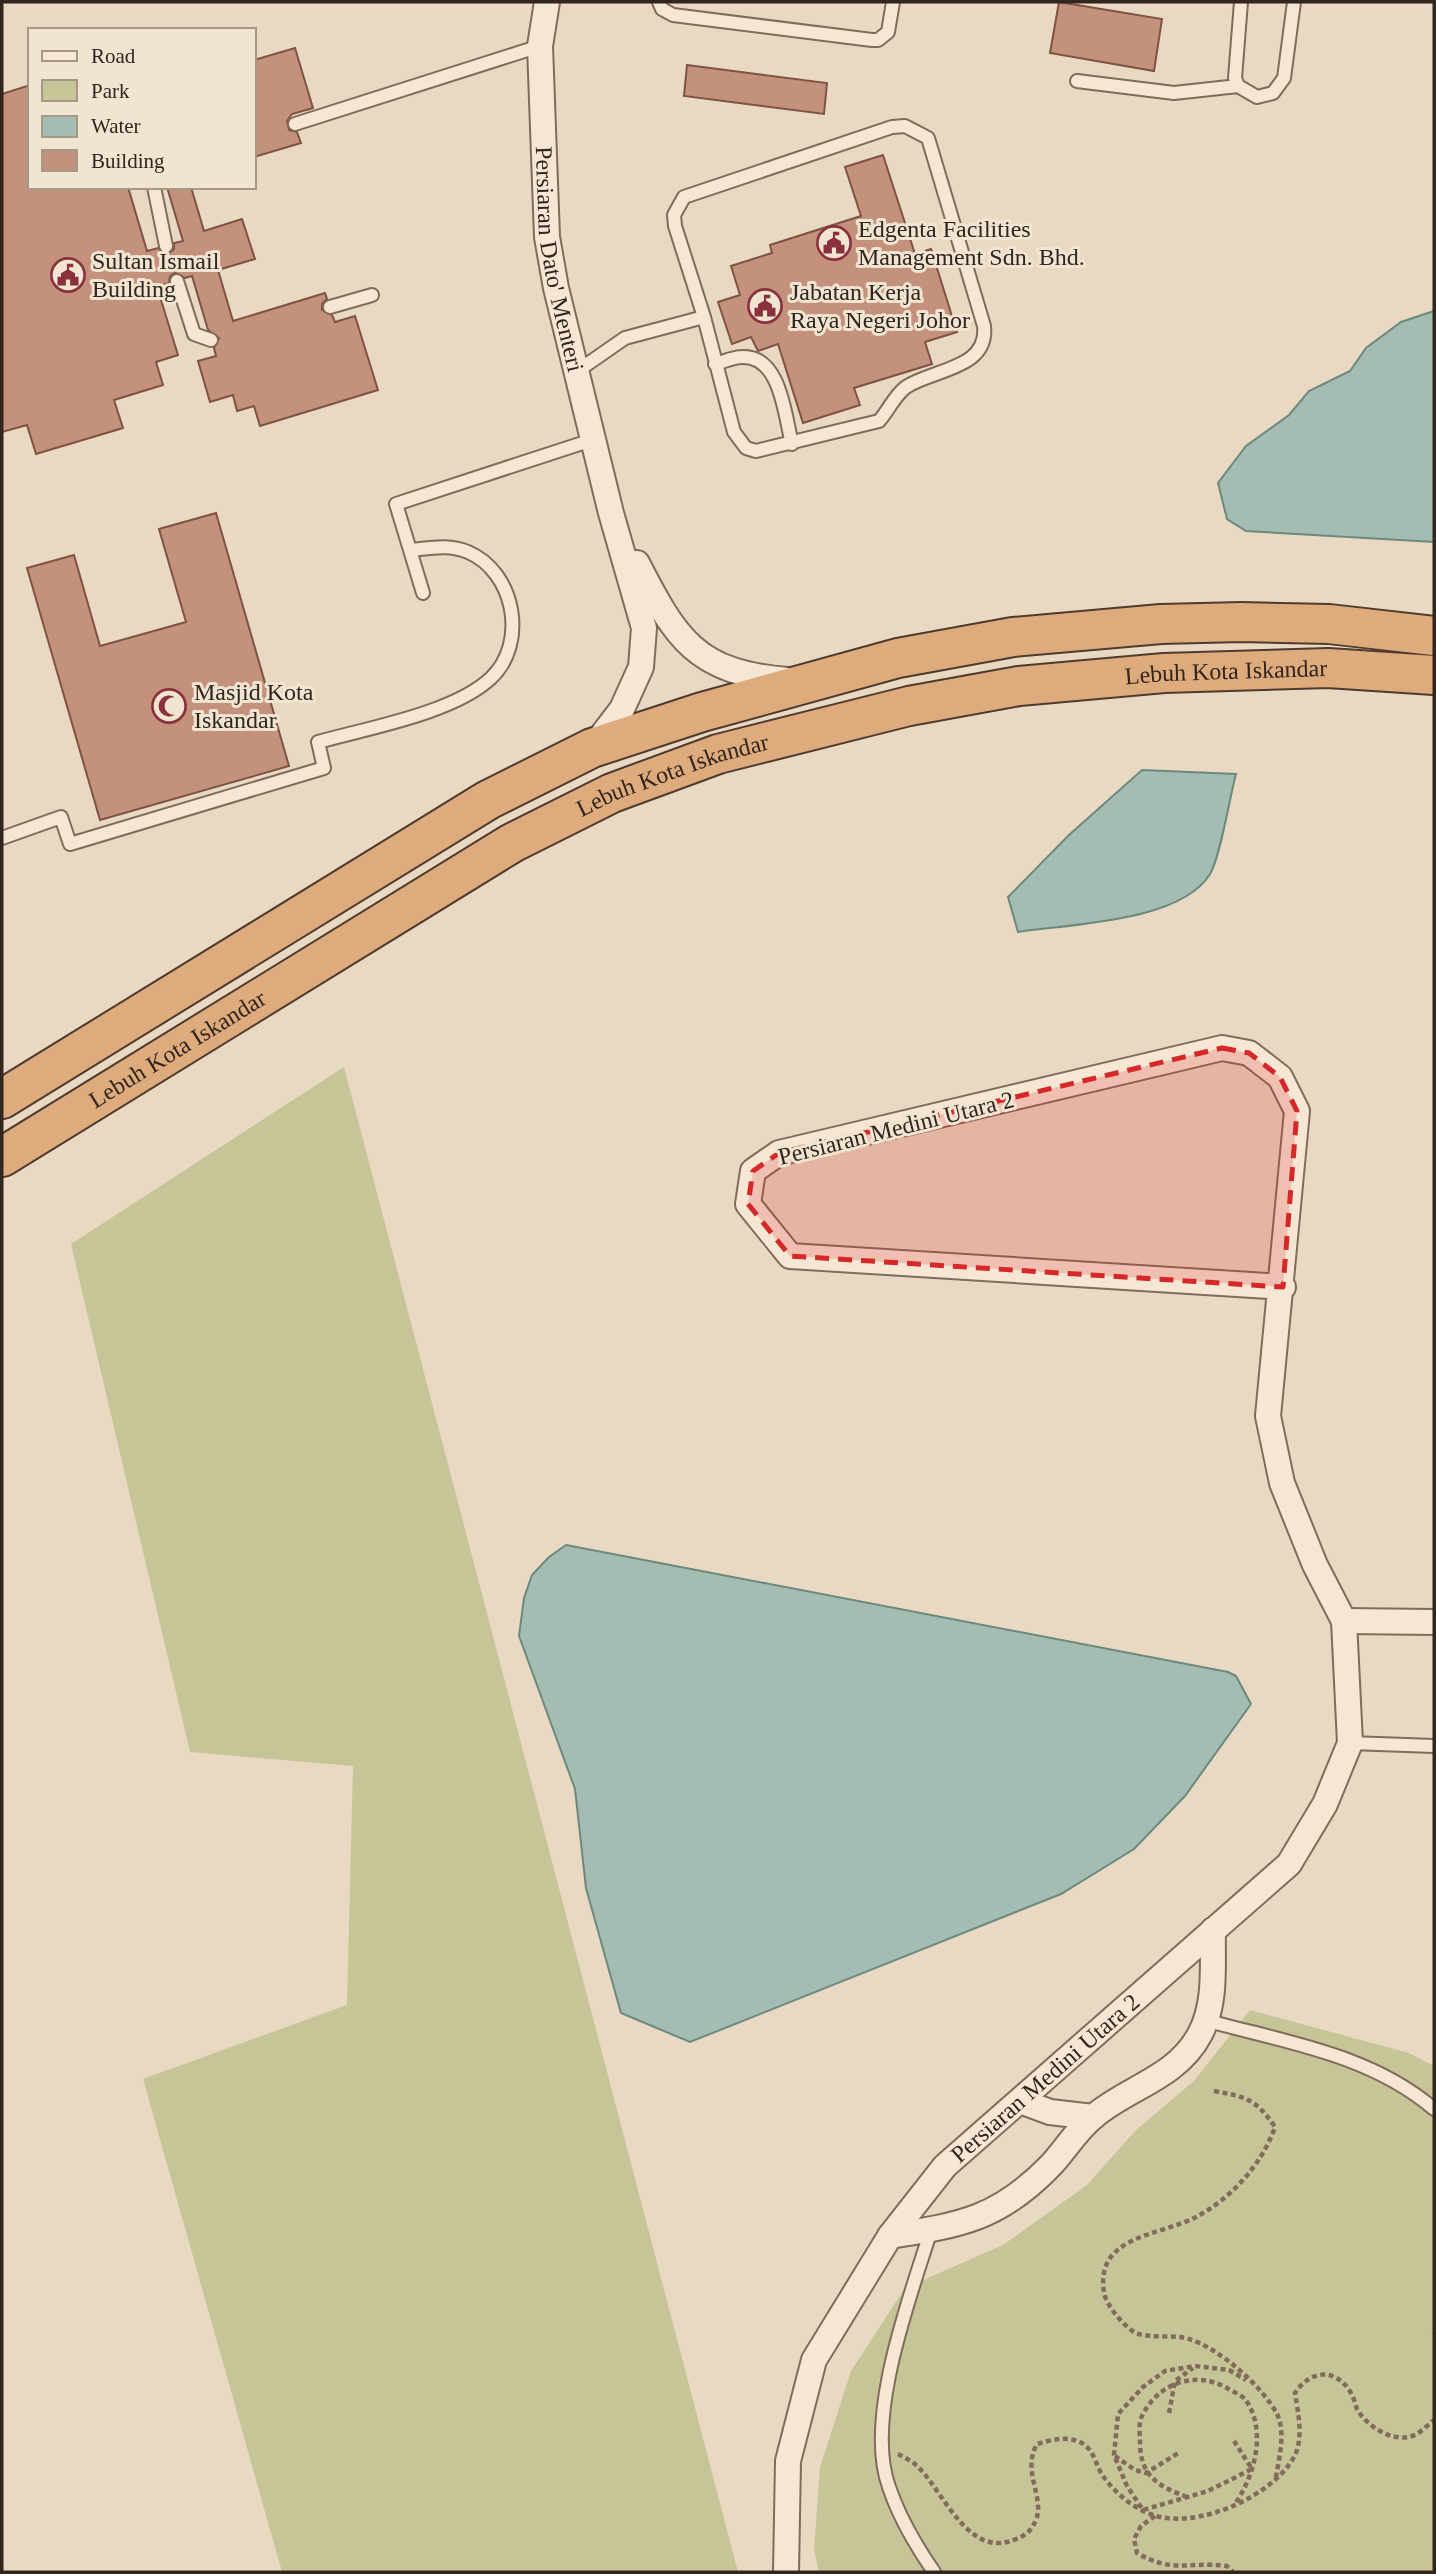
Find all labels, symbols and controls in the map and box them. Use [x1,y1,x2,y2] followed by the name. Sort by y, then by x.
[28,28,256,189] legend
[91,44,136,68] text: Road
[91,79,130,103] text: Park
[91,114,141,138] text: Water
[531,146,589,375] street label: Persiaran Dato' Menteri
[91,149,165,173] text: Building
[858,216,1085,270] place label: Edgenta Facilities Management Sdn. Bhd.
[815,224,853,262] public building icon: Edgenta Facilities Management Sdn. Bhd.
[92,248,220,302] place label: Sultan Ismail Building
[49,256,87,294] public building icon: Sultan Ismail Building
[790,279,970,333] place label: Jabatan Kerja Raya Negeri Johor
[746,287,784,325] public building icon: Jabatan Kerja Raya Negeri Johor
[1124,655,1328,689] street label: Lebuh Kota Iskandar
[194,679,314,733] place label: Masjid Kota Iskandar
[150,687,188,725] mosque icon: Masjid Kota Iskandar
[572,729,771,822] street label: Lebuh Kota Iskandar
[84,985,271,1113] street label: Lebuh Kota Iskandar
[775,1086,1017,1170] street label: Persiaran Medini Utara 2
[946,1988,1145,2168] street label: Persiaran Medini Utara 2

